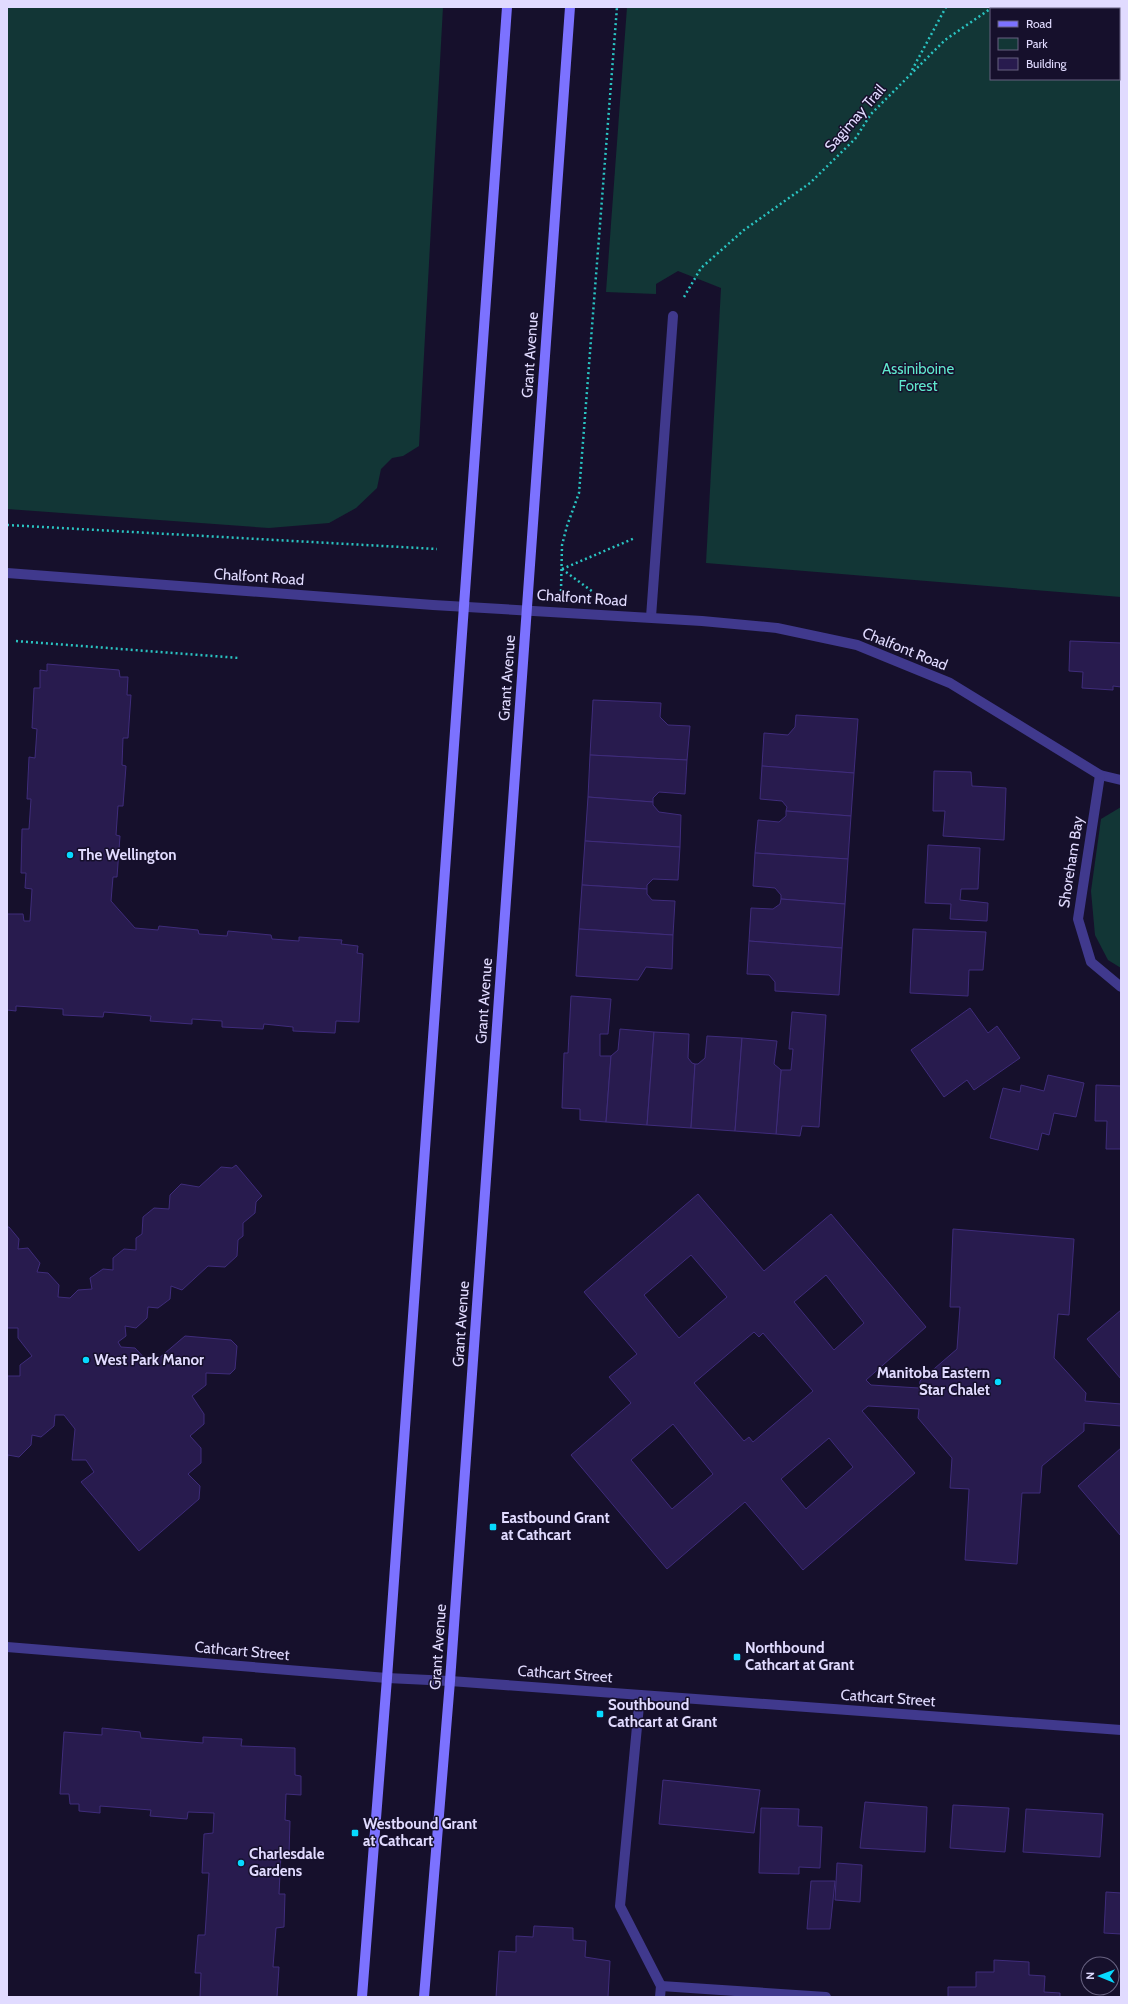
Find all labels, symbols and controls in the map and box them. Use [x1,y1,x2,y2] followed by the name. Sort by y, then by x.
[990,8,1120,80] legend
[1026,16,1052,31] text: Road
[1026,36,1048,51] text: Park
[1026,56,1068,71] text: Building
[821,80,889,155] street label: Sagimay Trail
[518,311,542,399] street label: Grant Avenue
[882,360,954,395] park label: Assiniboine Forest
[213,565,305,589] street label: Chalfont Road
[536,586,628,610] street label: Chalfont Road
[860,624,950,674] street label: Chalfont Road
[495,634,519,722] street label: Grant Avenue
[1055,814,1087,909] street label: Shoreham Bay
[78,846,176,864] place label: The Wellington
[65,850,75,860] marker: The Wellington
[472,957,496,1045] street label: Grant Avenue
[449,1280,473,1368] street label: Grant Avenue
[94,1351,204,1369] place label: West Park Manor
[81,1355,91,1365] marker: West Park Manor
[877,1364,990,1399] place label: Manitoba Eastern Star Chalet
[993,1377,1003,1387] marker: Manitoba Eastern Star Chalet
[501,1509,610,1544] place label: Eastbound Grant at Cathcart
[488,1522,498,1532] marker: Eastbound Grant at Cathcart
[426,1603,450,1691] street label: Grant Avenue
[194,1638,290,1664] street label: Cathcart Street
[745,1639,854,1674] place label: Northbound Cathcart at Grant
[732,1652,742,1662] marker: Northbound Cathcart at Grant
[517,1662,613,1686] street label: Cathcart Street
[840,1686,936,1710] street label: Cathcart Street
[608,1696,717,1731] place label: Southbound Cathcart at Grant
[595,1709,605,1719] marker: Southbound Cathcart at Grant
[363,1815,477,1850] place label: Westbound Grant at Cathcart
[350,1828,360,1838] marker: Westbound Grant at Cathcart
[249,1845,325,1880] place label: Charlesdale Gardens
[236,1858,246,1868] marker: Charlesdale Gardens
[1080,1956,1120,1996] north arrow
[1083,1972,1097,1980] text: N

